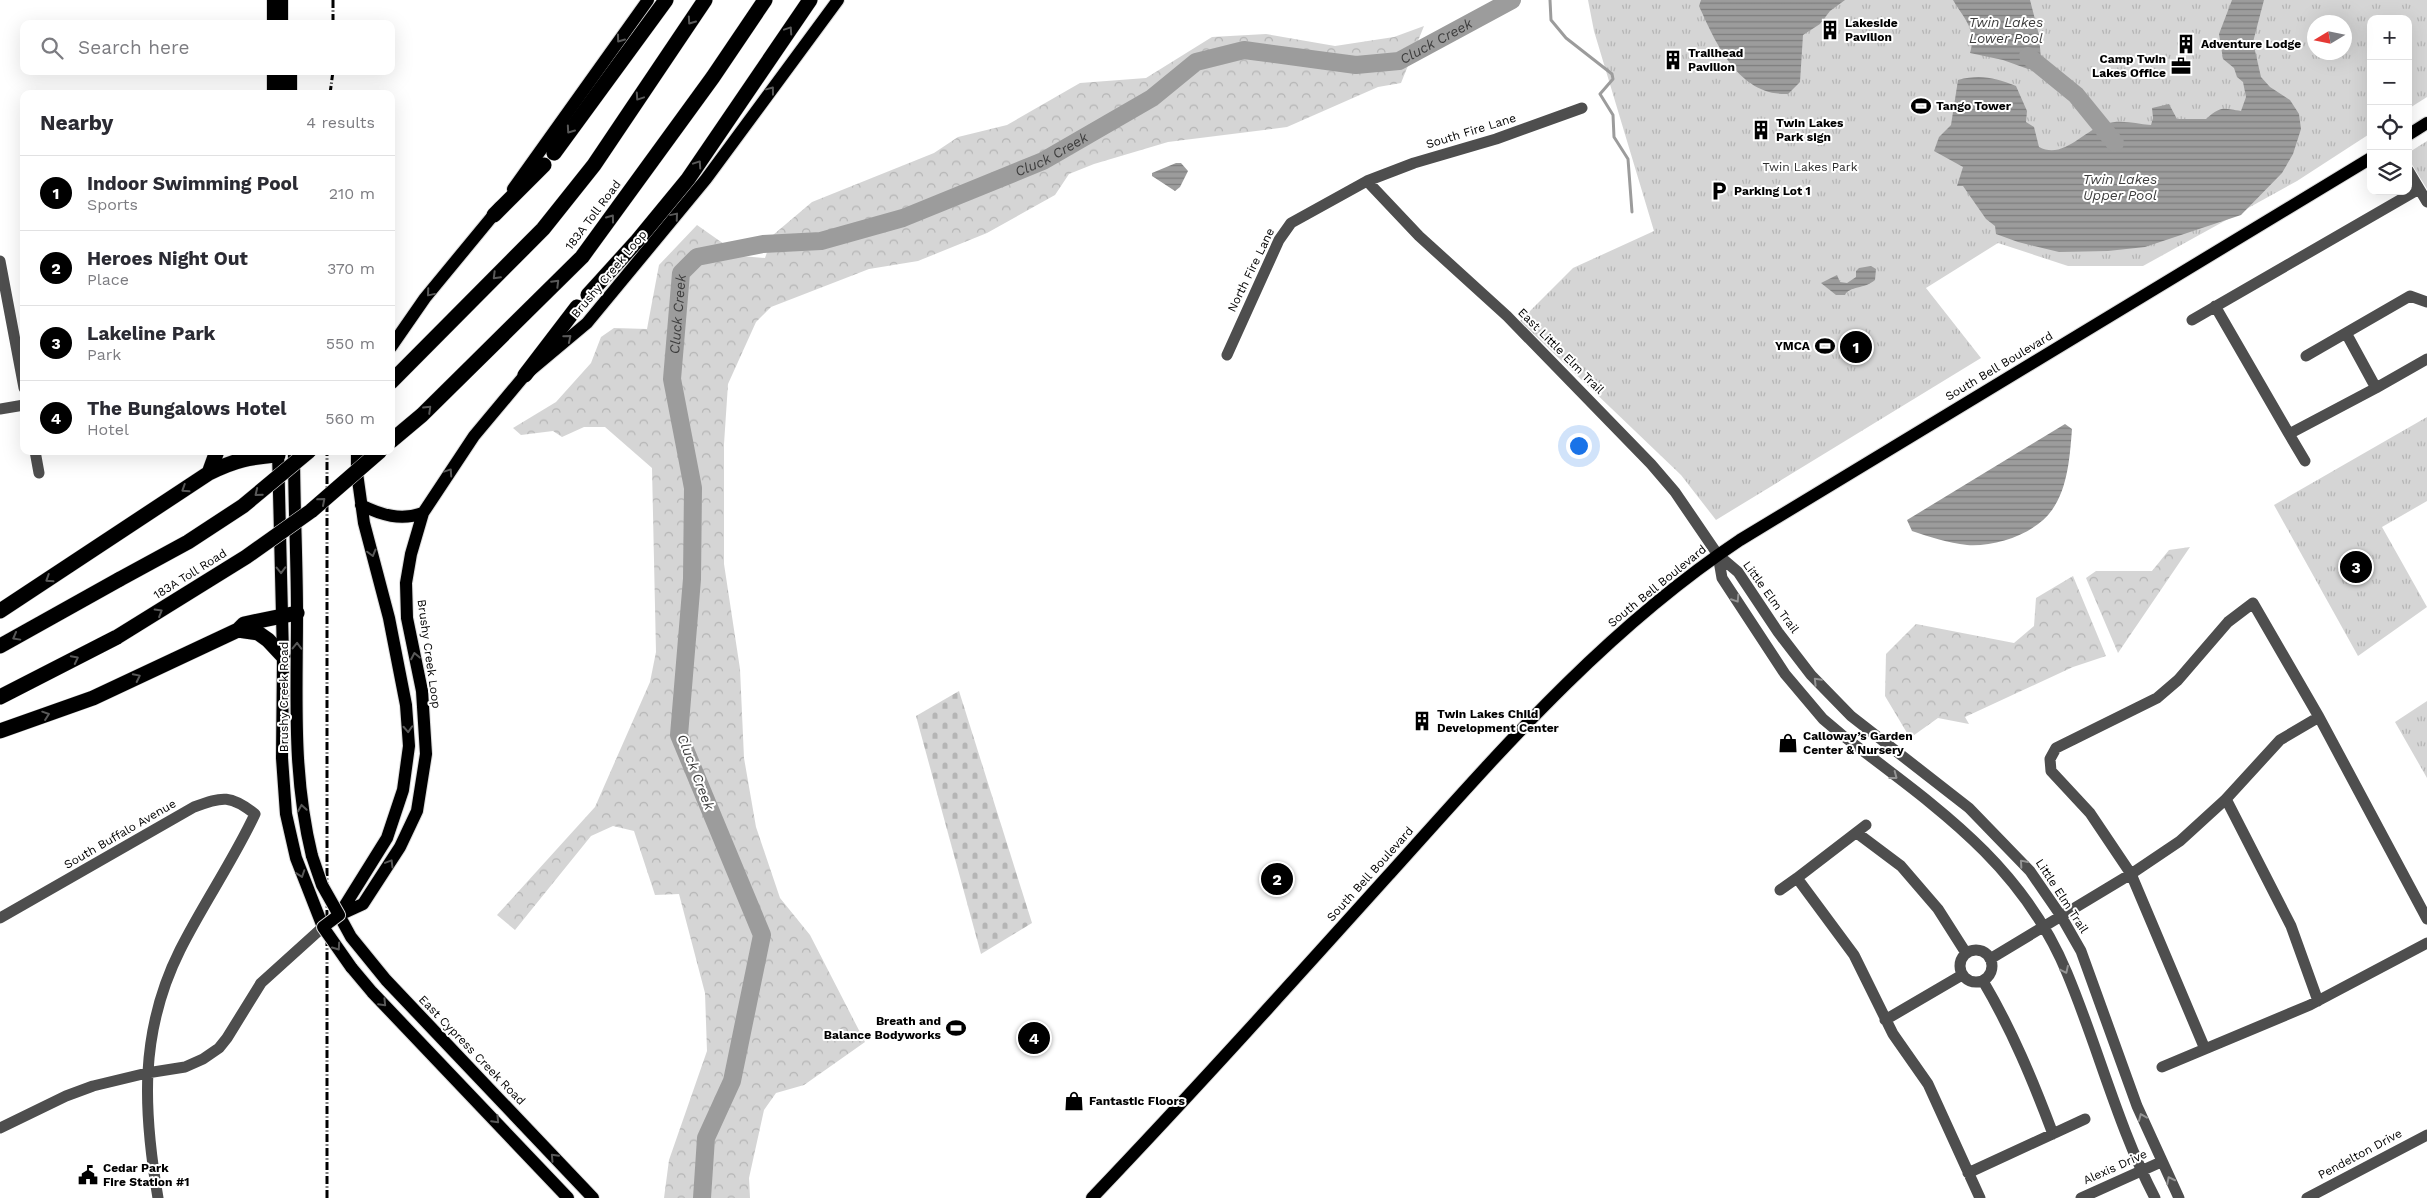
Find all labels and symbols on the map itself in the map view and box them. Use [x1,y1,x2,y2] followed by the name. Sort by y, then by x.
[1969,14,2043,46] water label: Twin Lakes Lower Pool
[688,15,697,25] one-way arrow
[1397,15,1475,67] water label: Cluck Creek
[2307,15,2352,60] north arrow
[1845,16,1898,44] place label: Lakeside Pavilion
[1819,19,1841,41] building icon: Lakeside Pavilion
[783,26,792,35] one-way arrow
[617,33,626,43] one-way arrow
[2175,33,2197,55] building icon: Adventure Lodge
[2201,37,2301,51] place label: Adventure Lodge
[1688,46,1743,74] place label: Trailhead Pavilion
[1662,49,1684,71] building icon: Trailhead Pavilion
[2092,52,2166,80] place label: Camp Twin Lakes Office
[2170,55,2192,77] office icon: Camp Twin Lakes Office
[765,87,773,96] one-way arrow
[636,91,645,101] one-way arrow
[1910,95,1932,117] sports icon: Tango Tower
[1936,99,2012,113] place label: Tango Tower
[1424,111,1518,151] street label: South Fire Lane
[1776,116,1844,144] place label: Twin Lakes Park sign
[1750,119,1772,141] building icon: Twin Lakes Park sign
[567,124,576,134] one-way arrow
[1013,129,1091,180] water label: Cluck Creek
[692,160,701,170] one-way arrow
[1763,160,1858,174] park label: Twin Lakes Park
[2083,171,2157,203] water label: Twin Lakes Upper Pool
[562,177,624,253] street label: 183A Toll Road
[1708,180,1730,202] parking icon: Parking Lot 1
[1734,184,1811,198] place label: Parking Lot 1
[669,213,678,222] one-way arrow
[605,215,613,224] one-way arrow
[1225,226,1277,314] street label: North Fire Lane
[568,227,650,321] street label: Brushy Creek Loop
[493,270,502,279] one-way arrow
[666,273,689,355] water label: Cluck Creek
[550,280,559,289] one-way arrow
[427,287,435,296] one-way arrow
[1515,305,1607,397] street label: East Little Elm Trail
[1840,328,1872,366] pin: 1
[1943,328,2055,404] street label: South Bell Boulevard
[563,335,572,344] one-way arrow
[1814,335,1836,357] sports icon: YMCA
[1775,339,1811,353] place label: YMCA
[422,406,431,415] one-way arrow
[1566,433,1592,459] your location
[443,468,452,478] one-way arrow
[181,483,190,493] one-way arrow
[255,488,264,496] one-way arrow
[317,498,326,507] one-way arrow
[1605,542,1709,630] street label: South Bell Boulevard
[151,546,229,602] street label: 183A Toll Road
[366,548,377,557] one-way arrow
[2340,548,2372,586] pin: 3
[1740,558,1802,636] street label: Little Elm Trail
[275,566,286,574] one-way arrow
[46,573,55,582] one-way arrow
[1729,594,1739,603] one-way arrow
[414,599,444,709] street label: Brushy Creek Loop
[153,608,162,618] one-way arrow
[13,631,22,641] one-way arrow
[277,642,291,752] street label: Brushy Creek Road
[292,642,302,650] one-way arrow
[410,652,421,661] one-way arrow
[69,655,78,665] one-way arrow
[132,673,141,683] one-way arrow
[1814,678,1823,687] one-way arrow
[1437,707,1560,735] place label: Twin Lakes Child Development Center
[1411,710,1433,732] building icon: Twin Lakes Child Development Center
[41,711,50,721] one-way arrow
[402,725,413,733] one-way arrow
[1803,729,1913,757] place label: Calloway’s Garden Center & Nursery
[674,732,718,812] water label: Cluck Creek
[1777,732,1799,754] shop icon: Calloway’s Garden Center & Nursery
[1888,770,1897,778] one-way arrow
[62,796,178,872] street label: South Buffalo Avenue
[297,804,308,812] one-way arrow
[1324,824,1416,924] street label: South Bell Boulevard
[2033,856,2091,936] street label: Little Elm Trail
[2020,859,2029,868] one-way arrow
[384,860,394,869] one-way arrow
[1261,860,1293,898] pin: 2
[295,869,305,877] one-way arrow
[331,941,340,951] one-way arrow
[2059,965,2070,974] one-way arrow
[416,992,528,1108] street label: East Cypress Creek Road
[377,998,386,1007] one-way arrow
[824,1014,942,1042] place label: Breath and Balance Bodyworks
[945,1017,967,1039] sports icon: Breath and Balance Bodyworks
[1018,1019,1050,1057] pin: 4
[1063,1090,1085,1112] shop icon: Fantastic Floors
[1089,1094,1186,1108] place label: Fantastic Floors
[2137,1113,2148,1122] one-way arrow
[490,1115,499,1124] one-way arrow
[2316,1126,2404,1182] street label: Pendelton Drive
[2081,1147,2149,1187] street label: Alexis Drive
[551,1153,560,1162] one-way arrow
[103,1161,189,1189] place label: Cedar Park Fire Station #1
[77,1164,99,1186] public building icon: Cedar Park Fire Station #1
[2166,1176,2176,1185] one-way arrow

